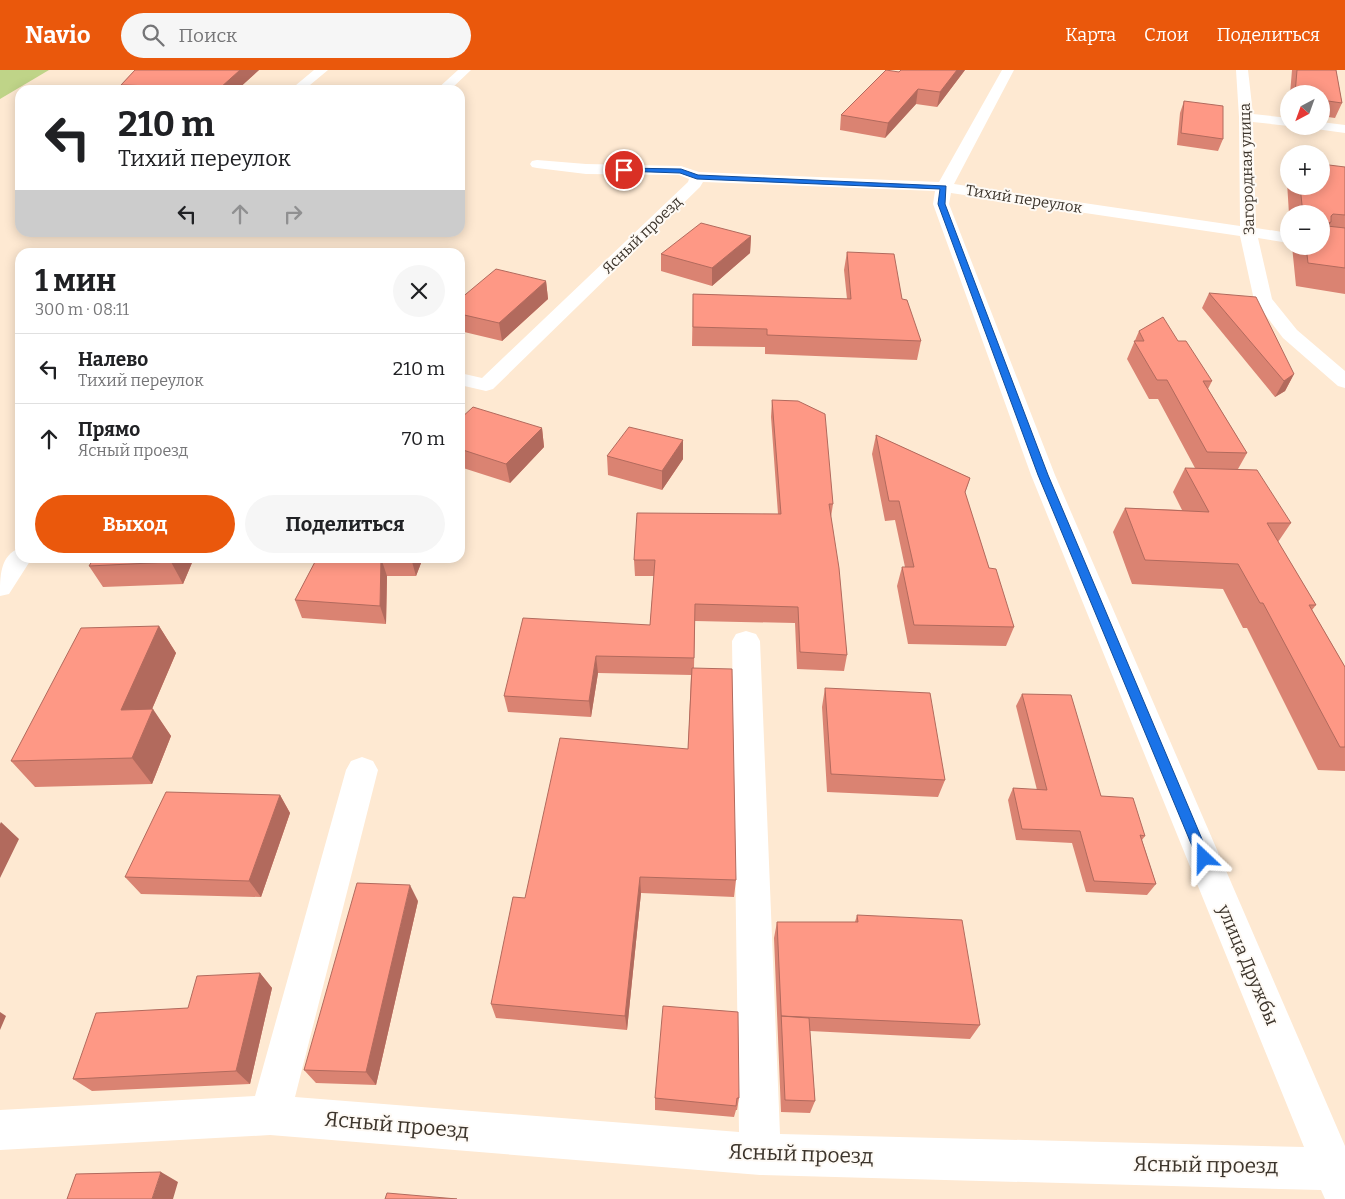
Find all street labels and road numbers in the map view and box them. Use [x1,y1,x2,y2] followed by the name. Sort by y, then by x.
[1236,103,1258,235] street label: Загородная улица
[964,181,1084,217] street label: Тихий переулок
[599,193,685,277] street label: Ясный проезд
[1212,900,1283,1029] street label: улица Дружбы
[324,1106,471,1144] street label: Ясный проезд
[728,1138,874,1170] street label: Ясный проезд
[1133,1151,1279,1179] street label: Ясный проезд

